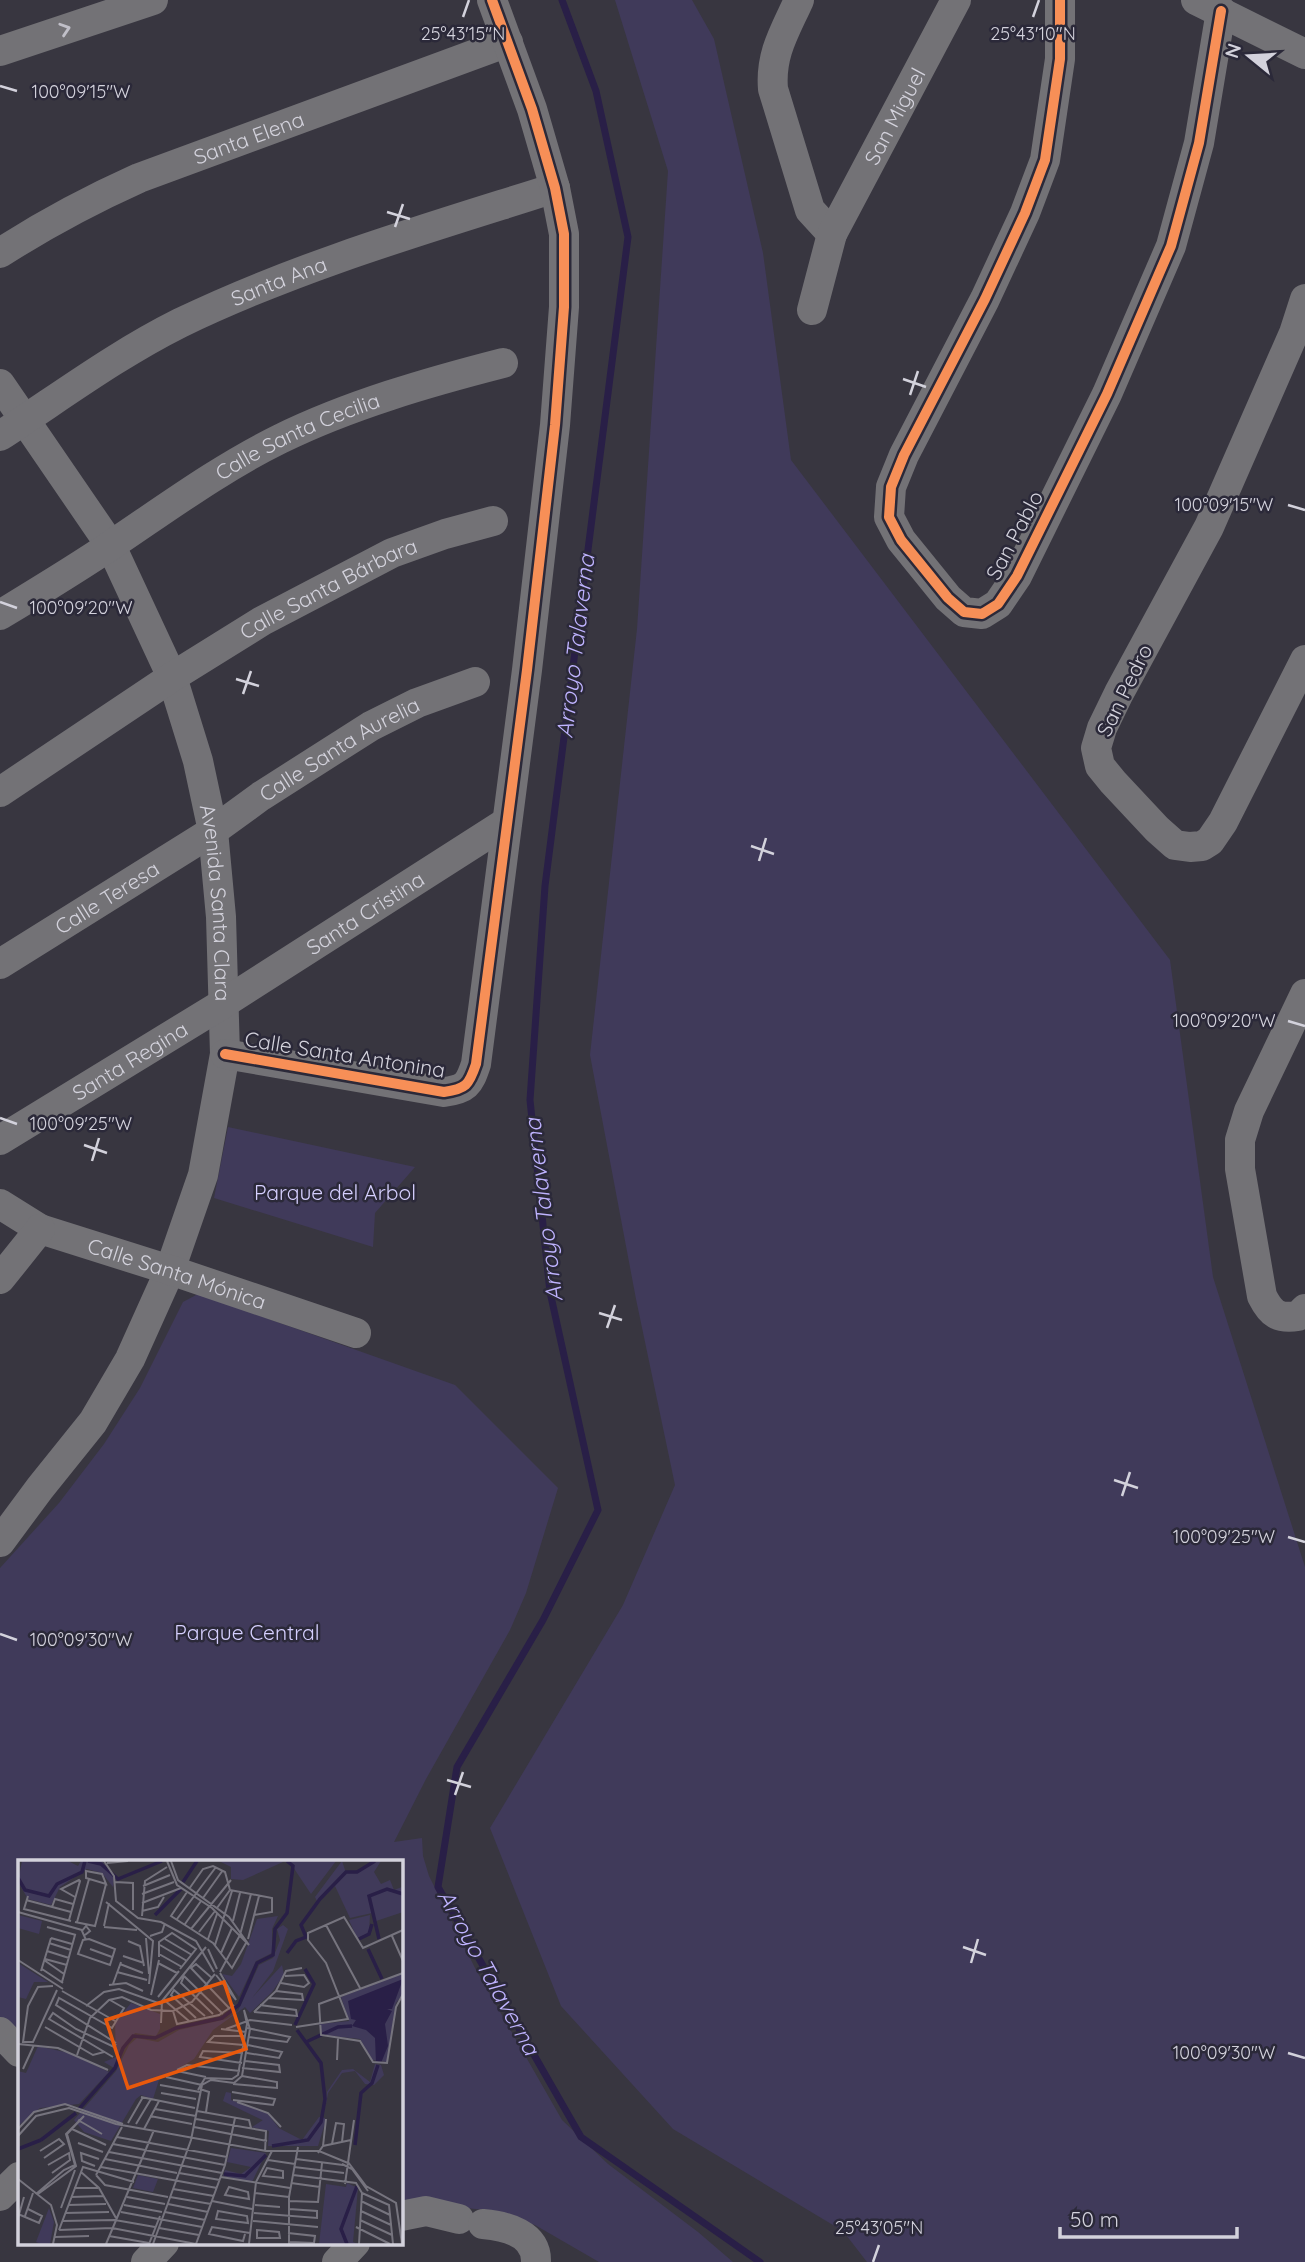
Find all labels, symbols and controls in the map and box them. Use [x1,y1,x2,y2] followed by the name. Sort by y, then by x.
[1214,21,1284,91] north arrow
[421,22,505,45] text: 25°43'15"N
[990,22,1076,45] text: 25°43'10"N
[58,23,70,38] one-way arrow
[1219,40,1246,61] text: N
[858,63,931,169] street label: San Miguel
[31,80,131,103] text: 100°09'15"W
[190,105,307,170] street label: Santa Elena
[227,250,330,311] street label: Santa Ana
[210,387,383,485] street label: Calle Santa Cecilia
[980,486,1048,584] street label: San Pablo
[1174,493,1274,516] text: 100°09'15"W
[235,532,420,645] street label: Calle Santa Bárbara
[549,552,601,739] water label: Arroyo Talaverna
[29,596,133,619] text: 100°09'20"W
[1090,640,1158,740] street label: San Pedro
[254,691,424,807] street label: Calle Santa Aurelia
[195,802,236,1002] street label: Avenida Santa Clara
[50,855,164,939] street label: Calle Teresa
[301,865,429,960] street label: Santa Cristina
[1172,1009,1276,1032] text: 100°09'20"W
[67,1016,192,1106] street label: Santa Regina
[243,1025,447,1083] street label: Calle Santa Antonina
[30,1112,132,1135] text: 100°09'25"W
[517,1116,569,1303] water label: Arroyo Talaverna
[254,1179,416,1205] park label: Parque del Arbol
[84,1232,269,1315] street label: Calle Santa Mónica
[1173,1525,1275,1548] text: 100°09'25"W
[174,1619,320,1645] park label: Parque Central
[30,1628,132,1651] text: 100°09'30"W
[18,1860,402,2244] inset map
[432,1884,547,2061] water label: Arroyo Talaverna
[1173,2041,1275,2064] text: 100°09'30"W
[1060,2196,1237,2240] scale bar
[1070,2206,1119,2232] text: 50 m
[835,2216,923,2239] text: 25°43'05"N

